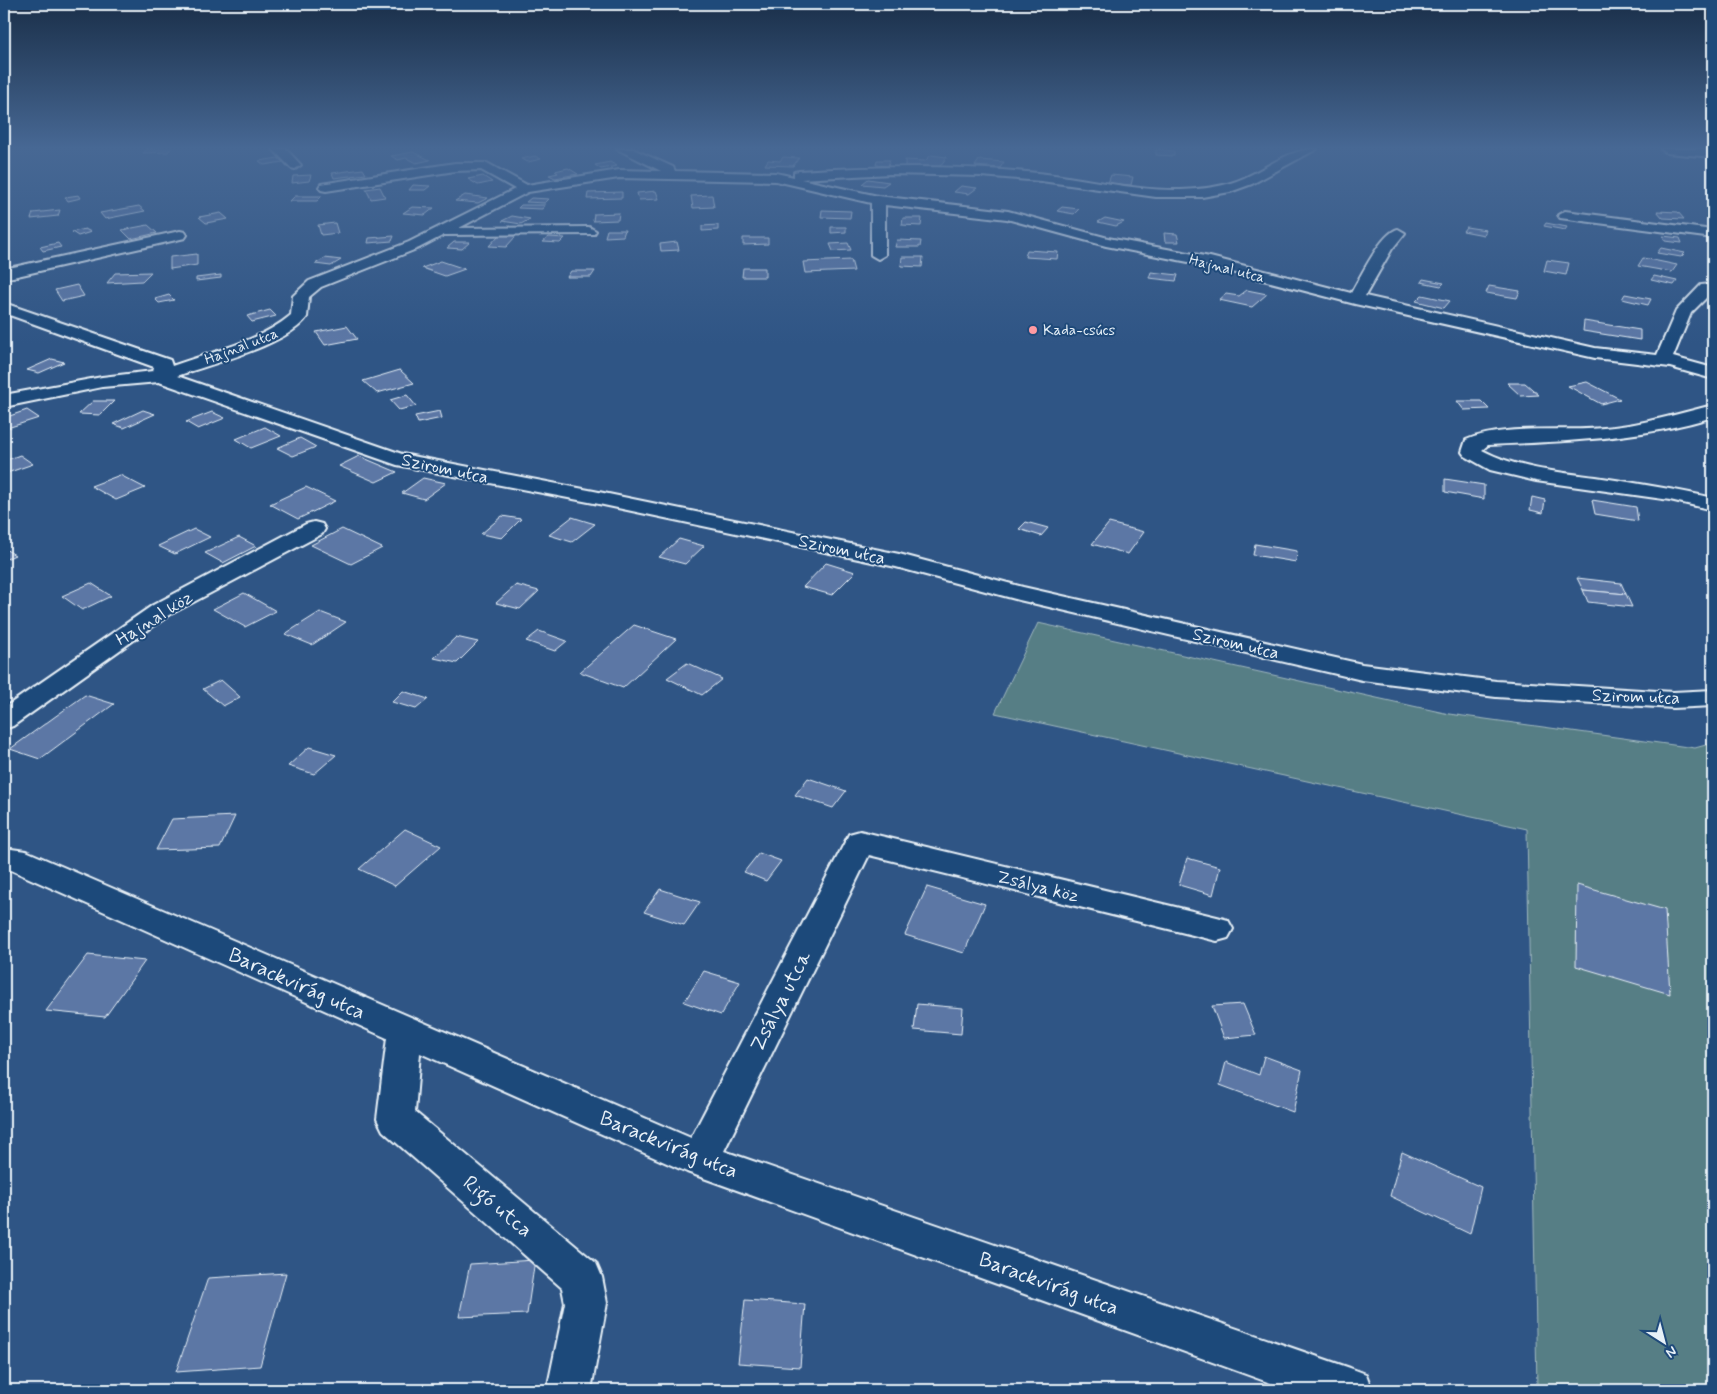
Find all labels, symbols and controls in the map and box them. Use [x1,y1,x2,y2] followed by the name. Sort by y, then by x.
[1187,250,1267,288] street label: Hajnal utca
[1043,321,1116,341] place label: Kada-csúcs
[202,324,281,370] street label: Hajnal utca
[1027,324,1039,336] marker: Kada-csúcs
[399,448,490,490] street label: Szirom utca
[796,529,887,571] street label: Szirom utca
[111,586,198,652] street label: Hajnal köz
[1190,622,1281,666] street label: Szirom utca
[1592,683,1680,711] street label: Szirom utca
[994,865,1081,909] street label: Zsálya köz
[224,941,370,1027] street label: Barackvirág utca
[744,946,818,1057] street label: Zsálya utca
[595,1104,742,1185] street label: Barackvirág utca
[455,1169,538,1246] street label: Rigó utca
[975,1246,1123,1322] street label: Barackvirág utca
[1640,1316,1690,1366] north arrow
[1662,1342,1680,1362] text: N

